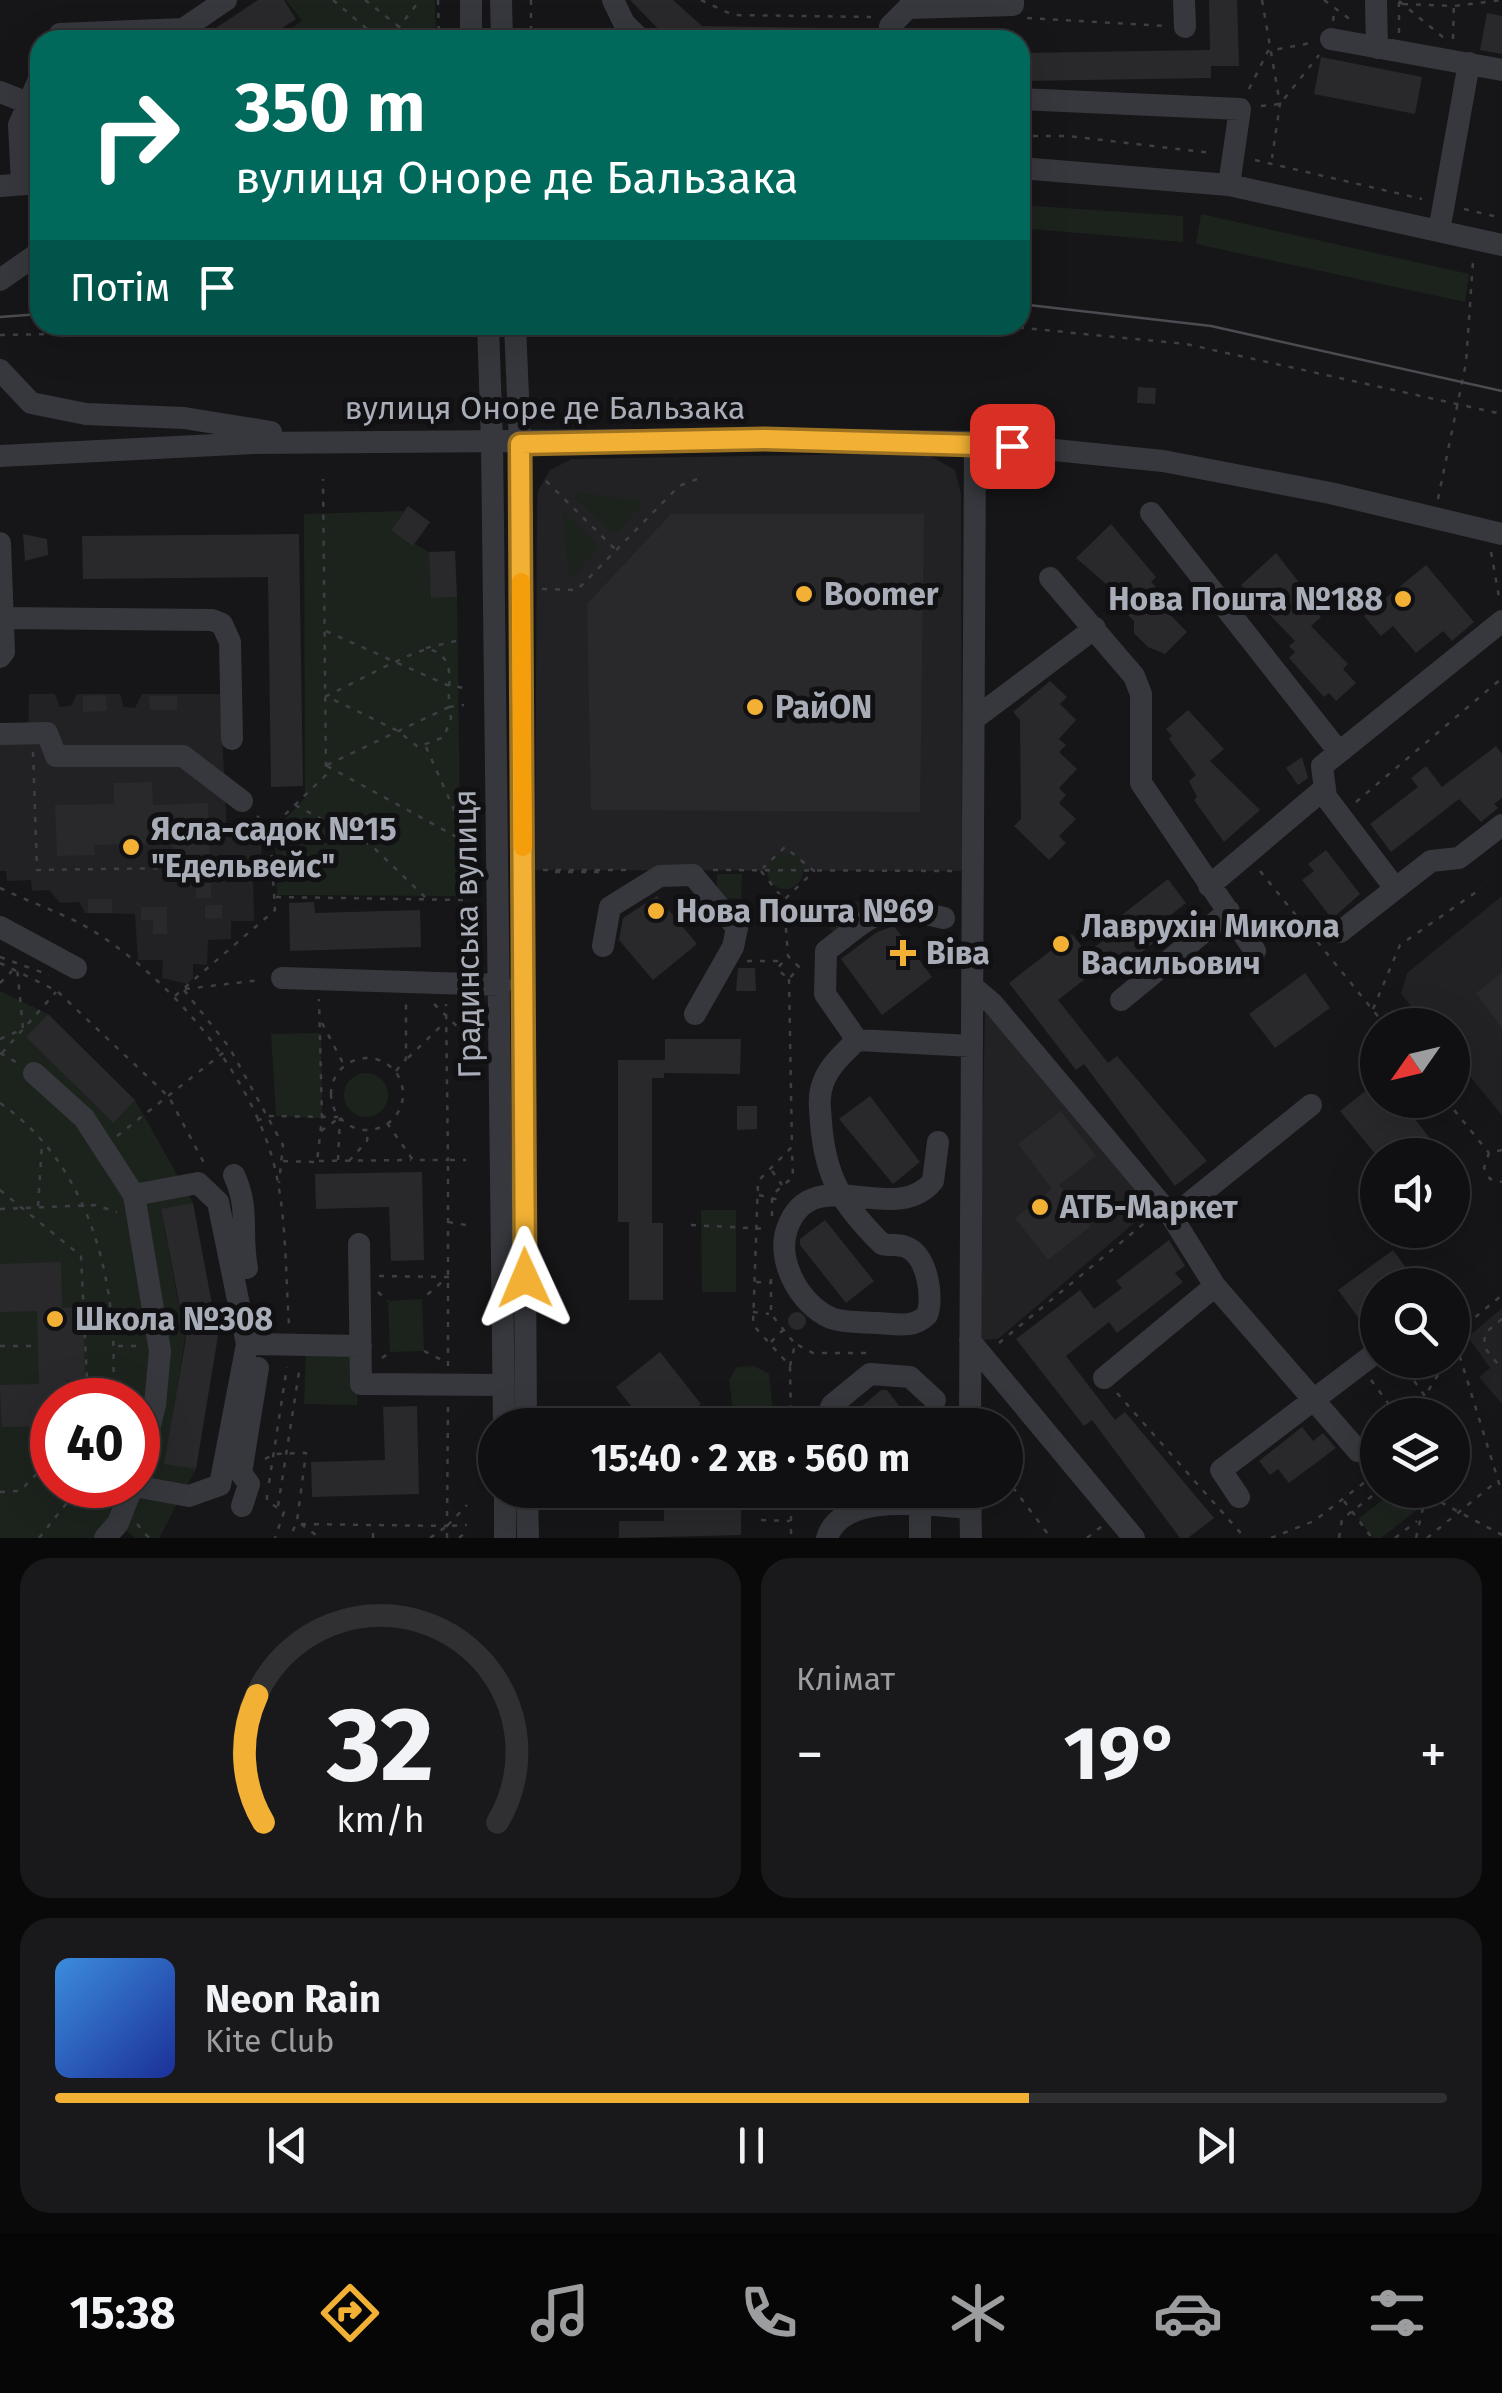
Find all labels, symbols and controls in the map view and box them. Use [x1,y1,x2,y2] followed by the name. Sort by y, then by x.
[235,66,426,150] text: 350 m
[70,70,200,200] icon: right
[235,151,799,205] text: вулиця Оноре де Бальзака
[190,260,245,315] icon: arrive
[70,265,170,311] text: Потім
[345,389,745,427] street label: вулиця Оноре де Бальзака
[970,404,1055,489] pin
[985,419,1040,474] icon: arrive
[824,575,939,613] place label: Boomer
[1108,580,1383,618] place label: Нова Пошта №188
[793,583,815,605] marker: Boomer
[1392,588,1414,610] marker: Нова Пошта №188
[775,688,872,726] place label: РайON
[744,696,766,718] marker: РайON
[445,789,489,1079] street label: Градинська вулиця
[151,810,397,885] place label: Ясла-садок №15 "Едельвейс"
[120,836,142,858] marker: Ясла-садок №15 "Едельвейс"
[676,892,934,930] place label: Нова Пошта №69
[645,900,667,922] marker: Нова Пошта №69
[1081,907,1340,982] place label: Лаврухін Микола Васильович
[1050,933,1072,955] marker: Лаврухін Микола Васильович
[926,934,990,972] place label: Віва
[890,940,916,966] marker: Віва
[1360,1008,1470,1118] north arrow
[1360,1008,1470,1508] map controls
[1360,1138,1470,1248] button: sound
[1059,1188,1238,1226] place label: АТБ-Маркет
[1029,1196,1051,1218] marker: АТБ-Маркет
[473,1226,577,1330] position arrow
[1360,1268,1470,1378] button: search
[75,1300,273,1338] place label: Школа №308
[44,1308,66,1330] marker: Школа №308
[30,1378,160,1508] speed limit sign: 40
[1360,1398,1470,1508] button: layers
[591,1435,910,1481] text: 15:40 · 2 хв · 560 m
[796,1660,895,1698] text: Клімат
[326,1683,434,1808] text: 32
[1064,1709,1179,1799] text: 19°
[796,1722,824,1788] text: −
[1420,1722,1447,1788] text: +
[336,1799,425,1841] text: km/h
[205,1976,381,2022] text: Neon Rain
[205,2022,334,2060] text: Kite Club
[260,2118,315,2173] icon: previous
[724,2118,779,2173] icon: pause
[1188,2118,1243,2173] icon: next
[315,2278,385,2348] icon: directions
[525,2278,595,2348] icon: music
[734,2278,804,2348] icon: phone
[943,2278,1013,2348] icon: climate
[1153,2278,1223,2348] icon: car
[1362,2278,1432,2348] icon: filters
[70,2286,176,2340] text: 15:38

